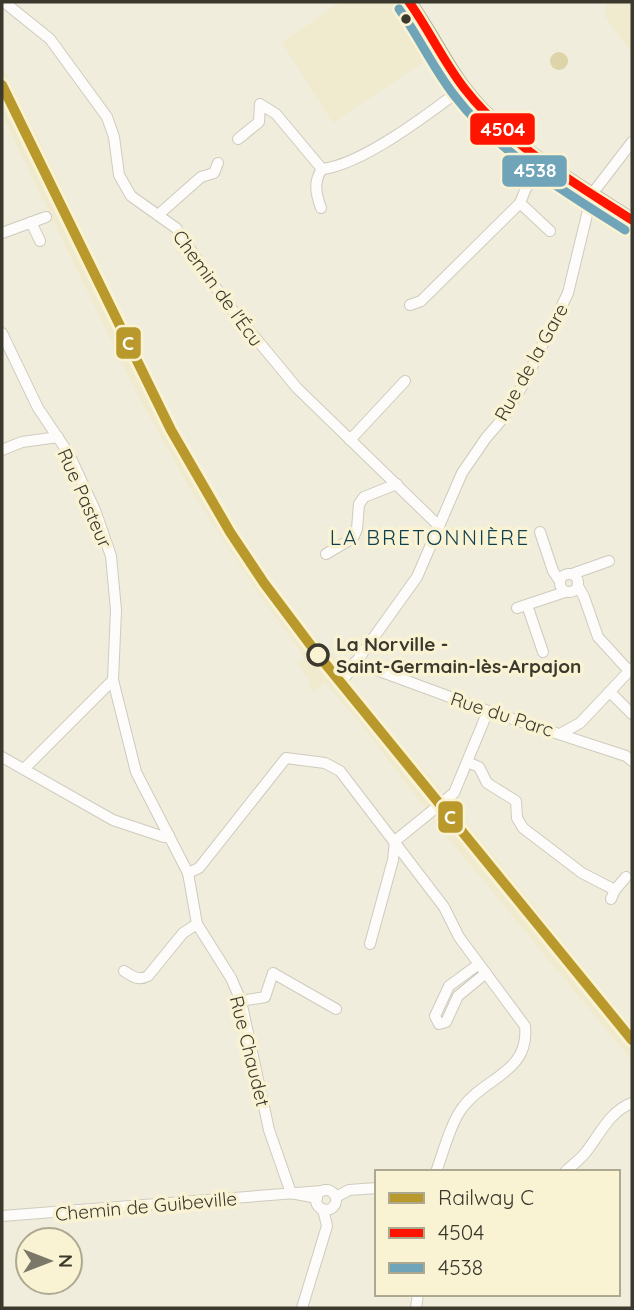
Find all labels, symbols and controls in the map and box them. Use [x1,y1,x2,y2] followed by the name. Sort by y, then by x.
[399,12,413,26] unlabelled marker
[469,112,536,146] line badge: 4504
[481,117,525,141] text: 4504
[501,154,568,188] line badge: 4538
[514,158,556,182] text: 4538
[168,225,268,351] street label: Chemin de l'Écu
[489,299,573,425] street label: Rue de la Gare
[115,326,142,360] line badge: C
[122,331,134,355] text: C
[52,445,118,552] street label: Rue Pasteur
[330,524,530,550] district label: LA BRETONNIÈRE
[336,632,581,678] place label: La Norville - Saint-Germain-lès-Arpajon
[307,644,329,666] marker: La Norville - Saint-Germain-lès-Arpajon
[448,686,557,742] street label: Rue du Parc
[437,800,464,834] line badge: C
[444,805,456,829] text: C
[225,993,275,1109] street label: Rue Chaudet
[375,1170,620,1296] legend
[438,1184,534,1210] text: Railway C
[54,1186,238,1226] street label: Chemin de Guibeville
[438,1219,484,1245] text: 4504
[14,1226,84,1296] north arrow
[54,1254,78,1268] text: N
[438,1254,483,1280] text: 4538

